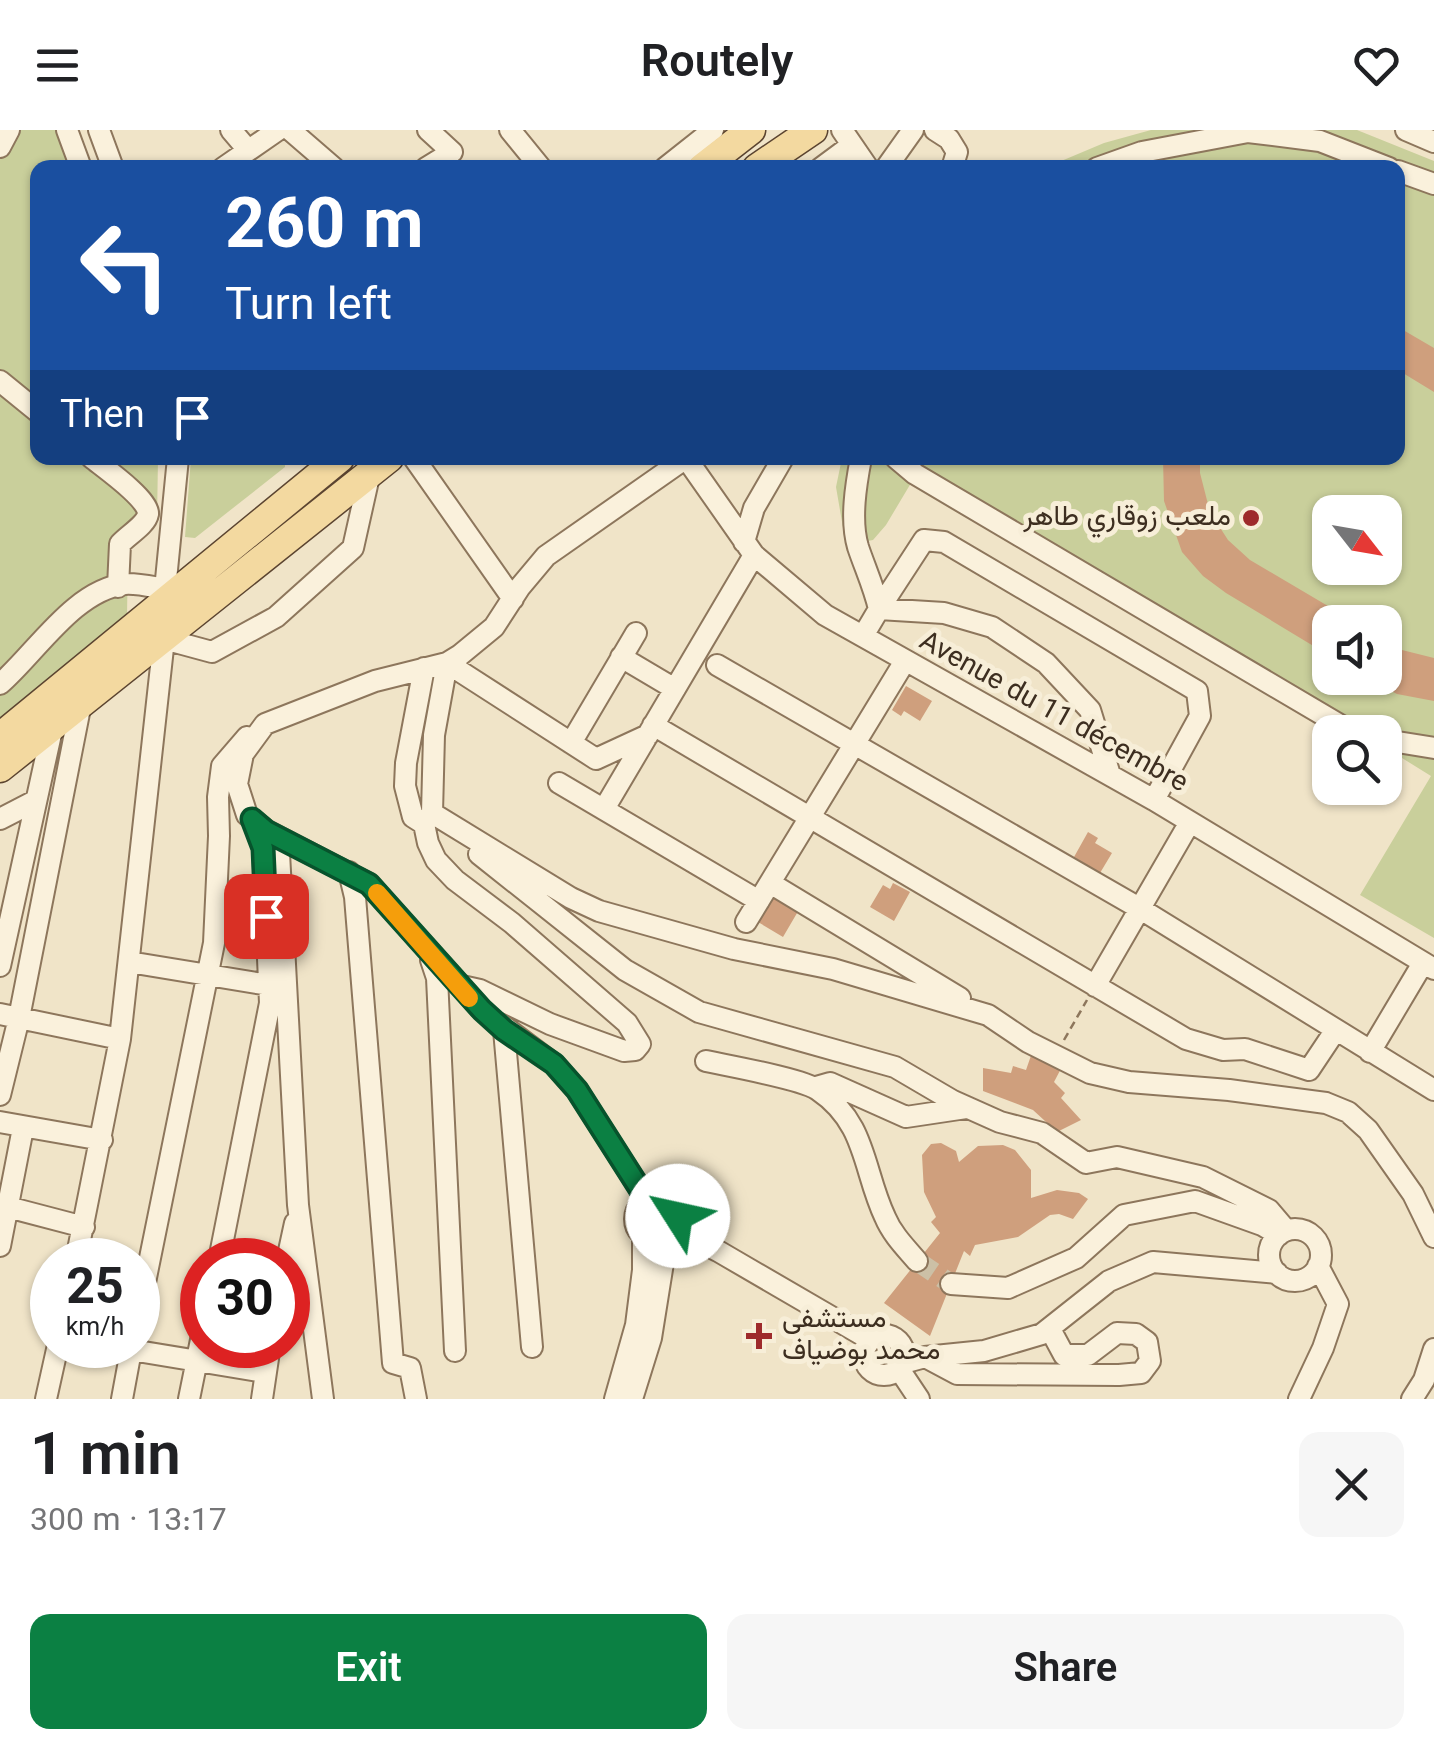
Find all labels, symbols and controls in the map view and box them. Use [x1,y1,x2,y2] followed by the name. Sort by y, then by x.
[641,30,793,100] text: Routely
[30,38,85,93] icon: menu
[1349,38,1404,93] icon: heart
[225,175,424,285] text: 260 m
[60,200,190,330] icon: left
[225,273,392,343] text: Turn left
[60,388,145,447] text: Then
[165,390,220,445] icon: arrive
[1312,495,1402,585] north arrow
[1312,495,1402,805] map controls
[1022,496,1231,540] place label: ملعب زوقاري طاهر
[1240,507,1262,529] marker: ملعب زوقاري طاهر
[1312,605,1402,695] button: sound
[911,621,1195,805] street label: Avenue du 11 décembre
[1312,715,1402,805] button: search
[224,874,309,959] pin
[239,889,294,944] icon: arrive
[626,1164,730,1268] position arrow
[180,1238,310,1368] speed limit sign: 30
[66,1252,124,1330] text: 25
[782,1298,940,1374] place label: مستشفى محمد بوضياف
[66,1309,124,1348] text: km/h
[746,1323,772,1349] marker: مستشفى محمد بوضياف
[30,1412,181,1506] text: 1 min
[1299,1432,1404,1537] button: close
[30,1497,227,1547] text: 300 m · 13:17
[30,1614,707,1729] button: Exit
[727,1614,1404,1729] button: Share

